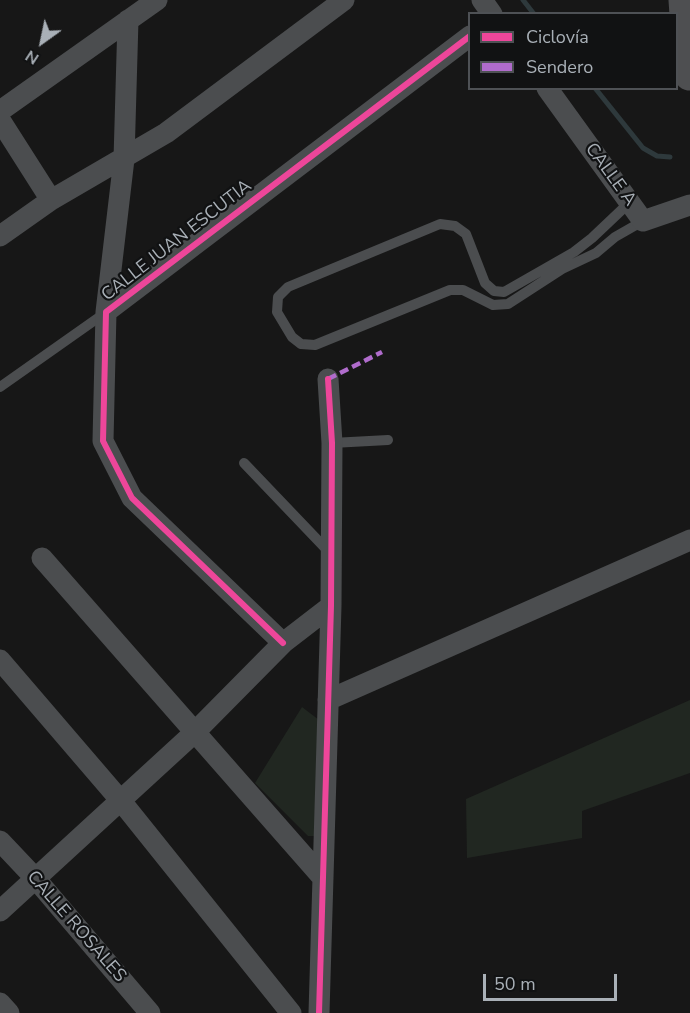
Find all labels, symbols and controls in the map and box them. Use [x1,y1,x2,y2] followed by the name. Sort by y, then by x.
[12,12,72,72] north arrow
[468,12,678,90] legend
[526,25,589,49] text: Ciclovía
[21,45,43,70] text: N
[526,55,593,79] text: Sendero
[580,139,640,211] street label: CALLE A
[98,176,256,306] street label: CALLE JUAN ESCUTIA
[22,867,130,987] street label: CALLE ROSALES
[486,962,620,1000] scale bar
[494,972,536,996] text: 50 m

